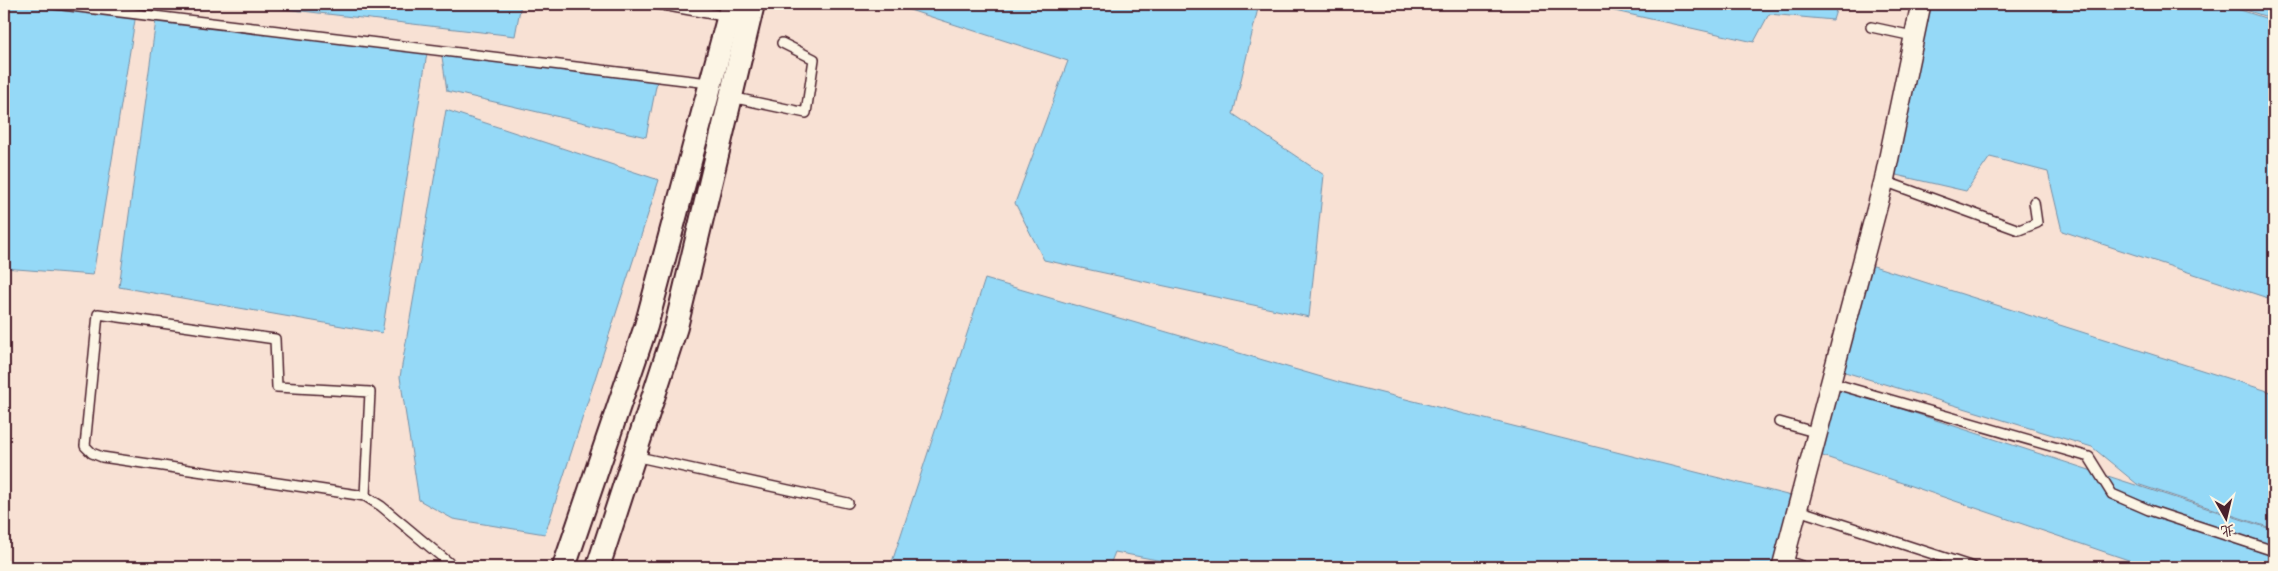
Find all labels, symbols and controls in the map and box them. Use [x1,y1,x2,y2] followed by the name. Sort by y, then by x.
[2200,494,2250,544] north arrow
[2220,521,2236,541] text: 北

